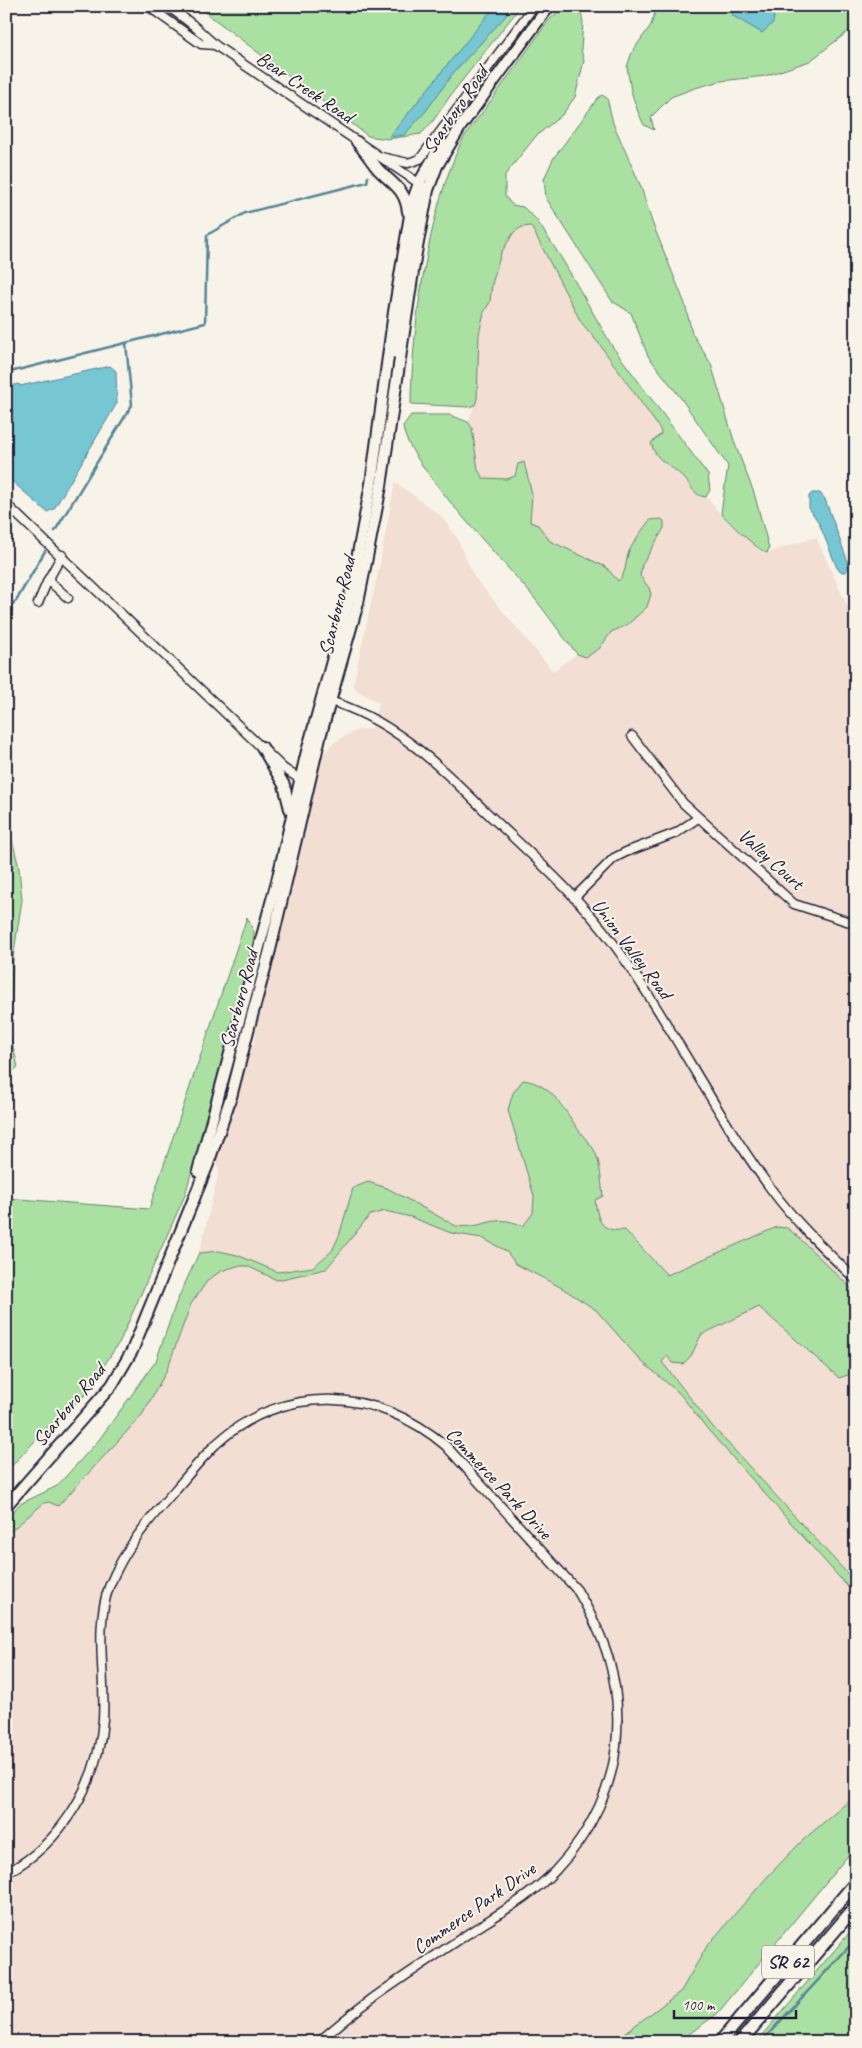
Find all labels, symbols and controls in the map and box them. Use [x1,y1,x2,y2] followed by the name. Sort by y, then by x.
[252,45,361,130] street label: Bear Creek Road
[416,59,495,159] street label: Scarboro Road
[313,551,362,658] street label: Scarboro Road
[733,823,811,897] street label: Valley Court
[586,894,680,1007] street label: Union Valley Road
[214,944,265,1051] street label: Scarboro Road
[27,1356,113,1452] street label: Scarboro Road
[441,1422,558,1545] street label: Commerce Park Drive
[408,1856,541,1960] street label: Commerce Park Drive
[762,1945,814,1978] road number: SR 62
[674,1988,797,2020] scale bar
[682,1996,716,2015] text: 100 m

